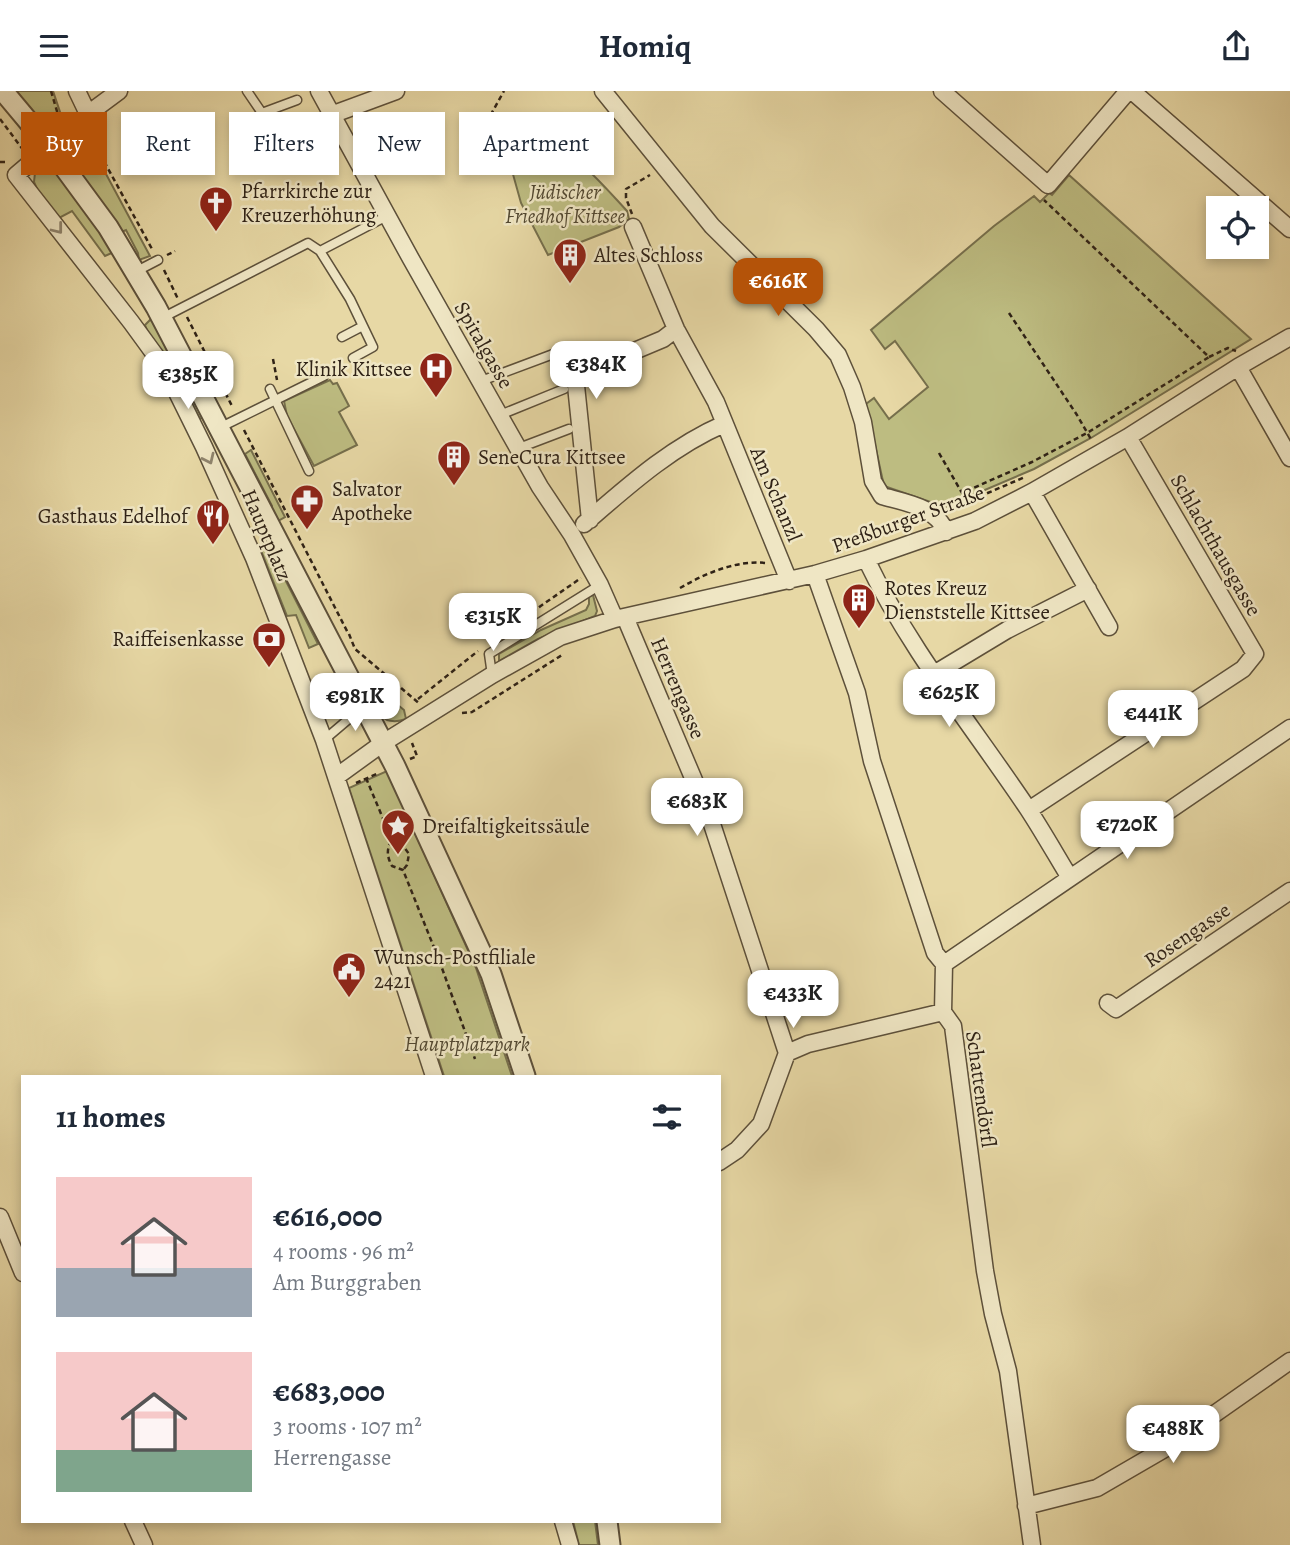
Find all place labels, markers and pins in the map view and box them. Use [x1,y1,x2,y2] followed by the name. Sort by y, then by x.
[241,177,377,229] place label: Pfarrkirche zur Kreuzerhöhung
[197,184,235,233] church icon: Pfarrkirche zur Kreuzerhöhung
[551,236,589,285] building icon: Altes Schloss
[593,241,703,269] place label: Altes Schloss
[729,259,827,318] pin: €616K
[547,341,645,401] pin: €384K
[417,350,455,399] hospital icon: Klinik Kittsee
[139,351,237,411] pin: €385K
[296,355,412,383] place label: Klinik Kittsee
[435,438,473,487] building icon: SeneCura Kittsee
[478,443,626,471] place label: SeneCura Kittsee
[331,475,412,527] place label: Salvator Apotheke
[288,482,326,531] pharmacy icon: Salvator Apotheke
[194,497,232,546] restaurant icon: Gasthaus Edelhof
[38,502,191,530] place label: Gasthaus Edelhof
[884,574,1050,626] place label: Rotes Kreuz Dienststelle Kittsee
[840,581,878,630] building icon: Rotes Kreuz Dienststelle Kittsee
[444,594,542,653] pin: €315K
[250,620,288,669] bank icon: Raiffeisenkasse
[112,625,244,653] place label: Raiffeisenkasse
[900,669,998,729] pin: €625K
[306,673,404,733] pin: €981K
[1104,691,1202,750] pin: €441K
[648,779,746,838] pin: €683K
[1078,801,1176,861] pin: €720K
[379,807,417,856] place icon: Dreifaltigkeitssäule
[422,812,590,840] place label: Dreifaltigkeitssäule
[373,943,536,995] place label: Wunsch-Postfiliale 2421
[330,950,368,999] public building icon: Wunsch-Postfiliale 2421
[744,971,842,1030] pin: €433K
[1124,1405,1222,1465] pin: €488K

